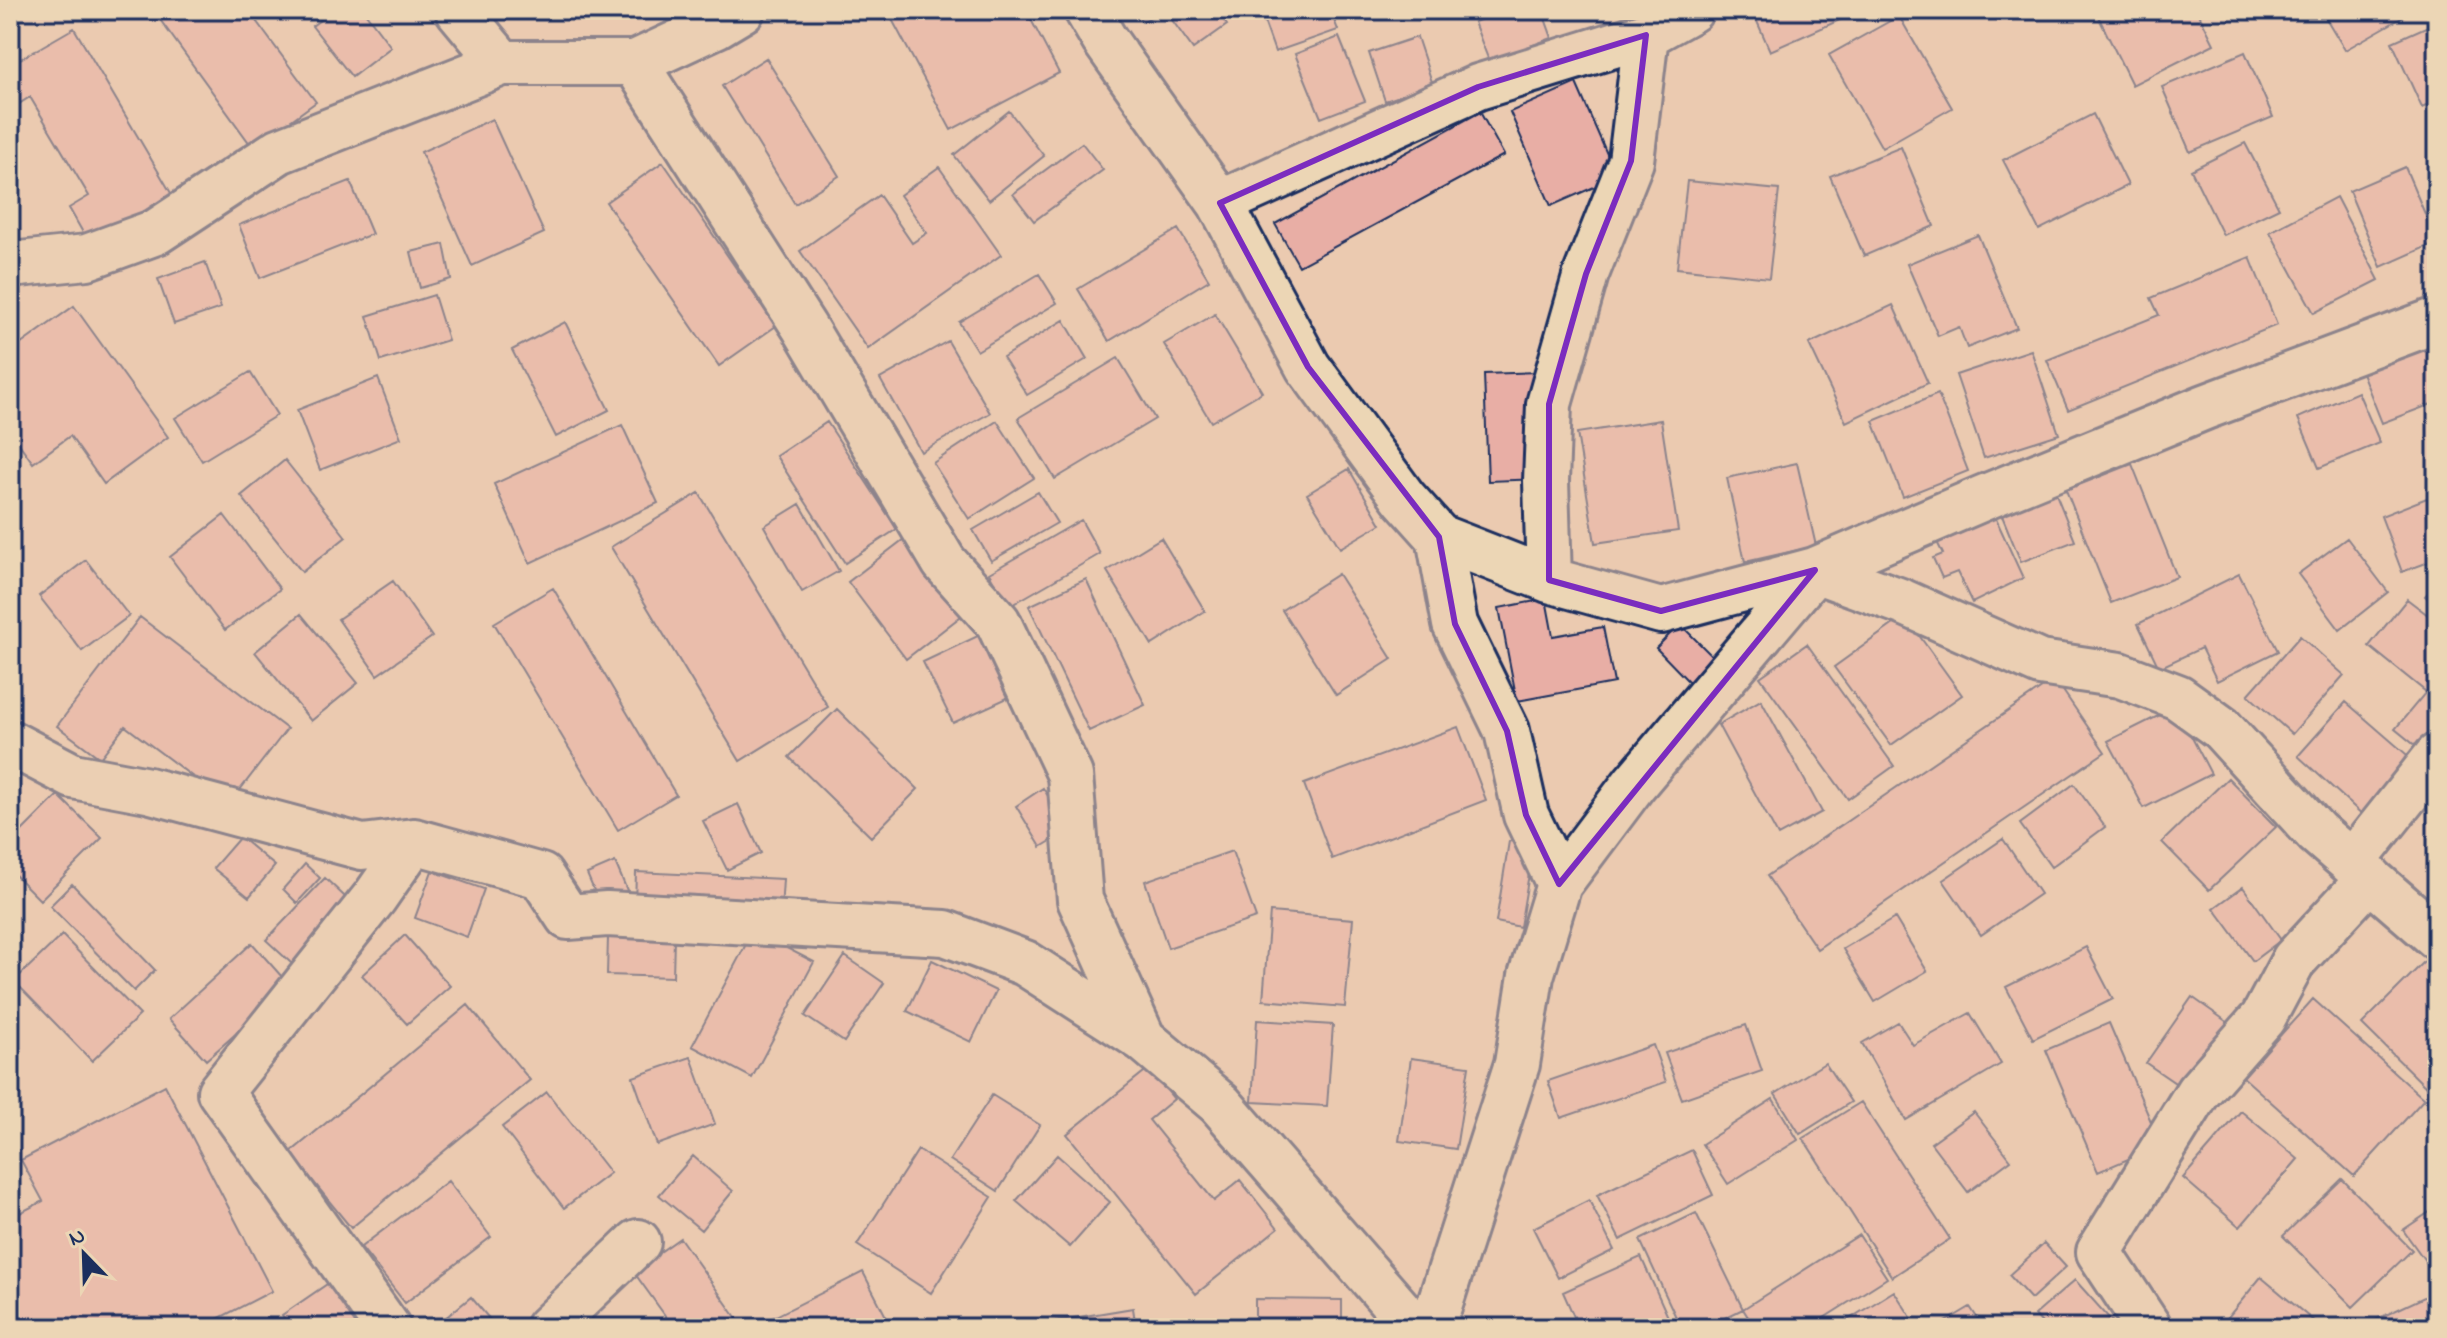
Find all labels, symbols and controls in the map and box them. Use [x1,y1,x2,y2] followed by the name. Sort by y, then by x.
[44,1214,124,1294] north arrow
[64,1221,90,1256] text: N

